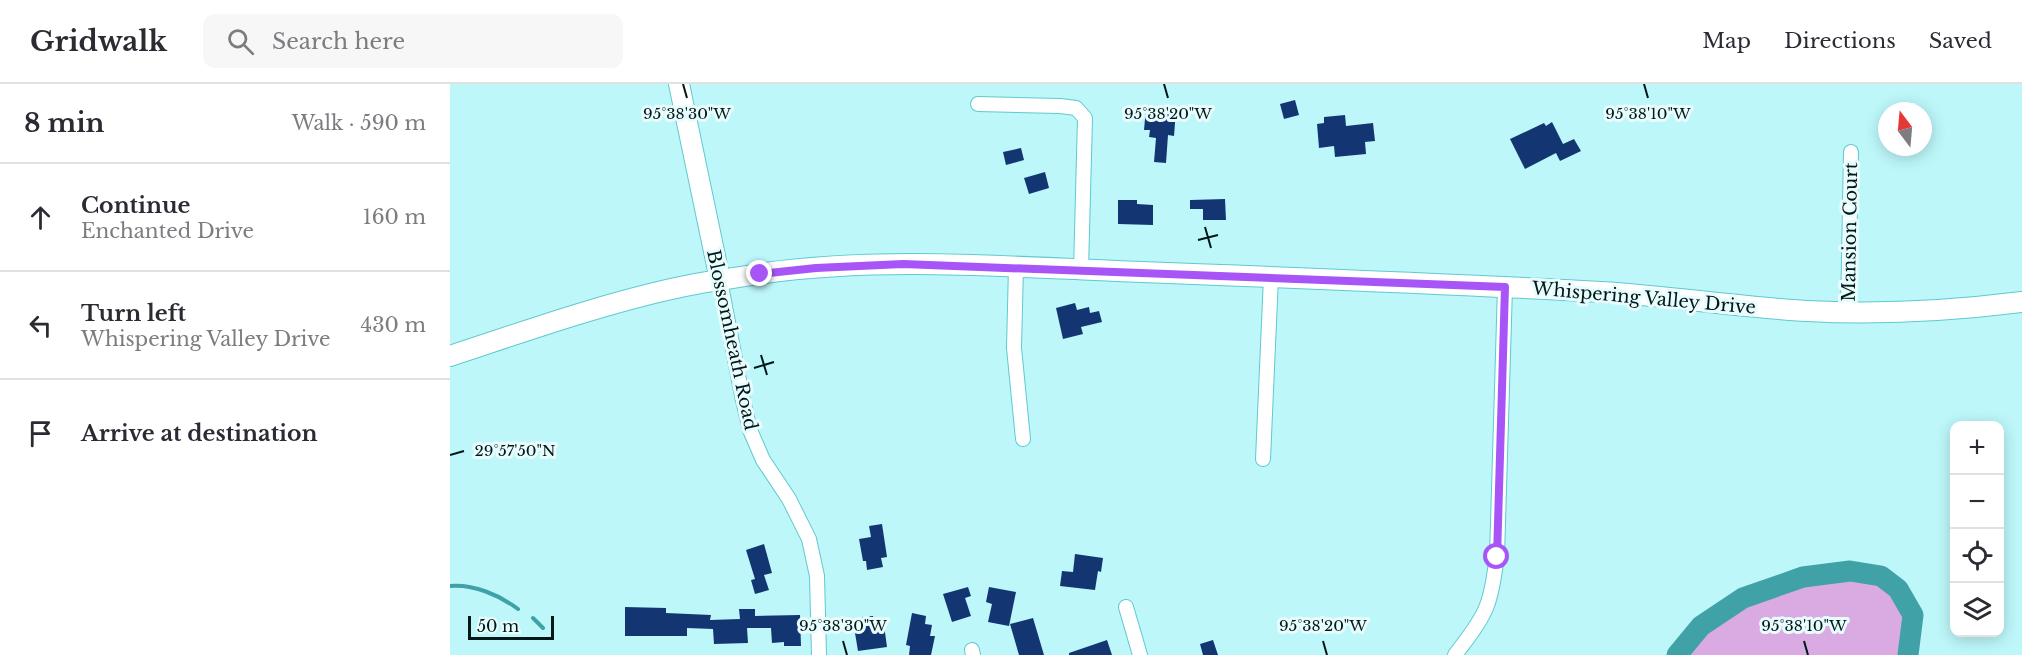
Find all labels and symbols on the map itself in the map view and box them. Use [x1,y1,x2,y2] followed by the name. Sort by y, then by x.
[1878,102,1932,156] north arrow
[643,104,731,123] text: 95°38'30"W
[1124,104,1212,123] text: 95°38'20"W
[1605,104,1691,123] text: 95°38'10"W
[1838,162,1862,302] street label: Mansion Court
[702,248,762,432] street label: Blossomheath Road
[746,260,772,286] route end
[1530,277,1757,319] street label: Whispering Valley Drive
[475,441,555,460] text: 29°57'50"N
[1483,543,1509,569] route start
[468,613,554,640] scale bar
[799,616,887,635] text: 95°38'30"W
[1279,616,1367,635] text: 95°38'20"W
[1761,616,1847,635] text: 95°38'10"W

